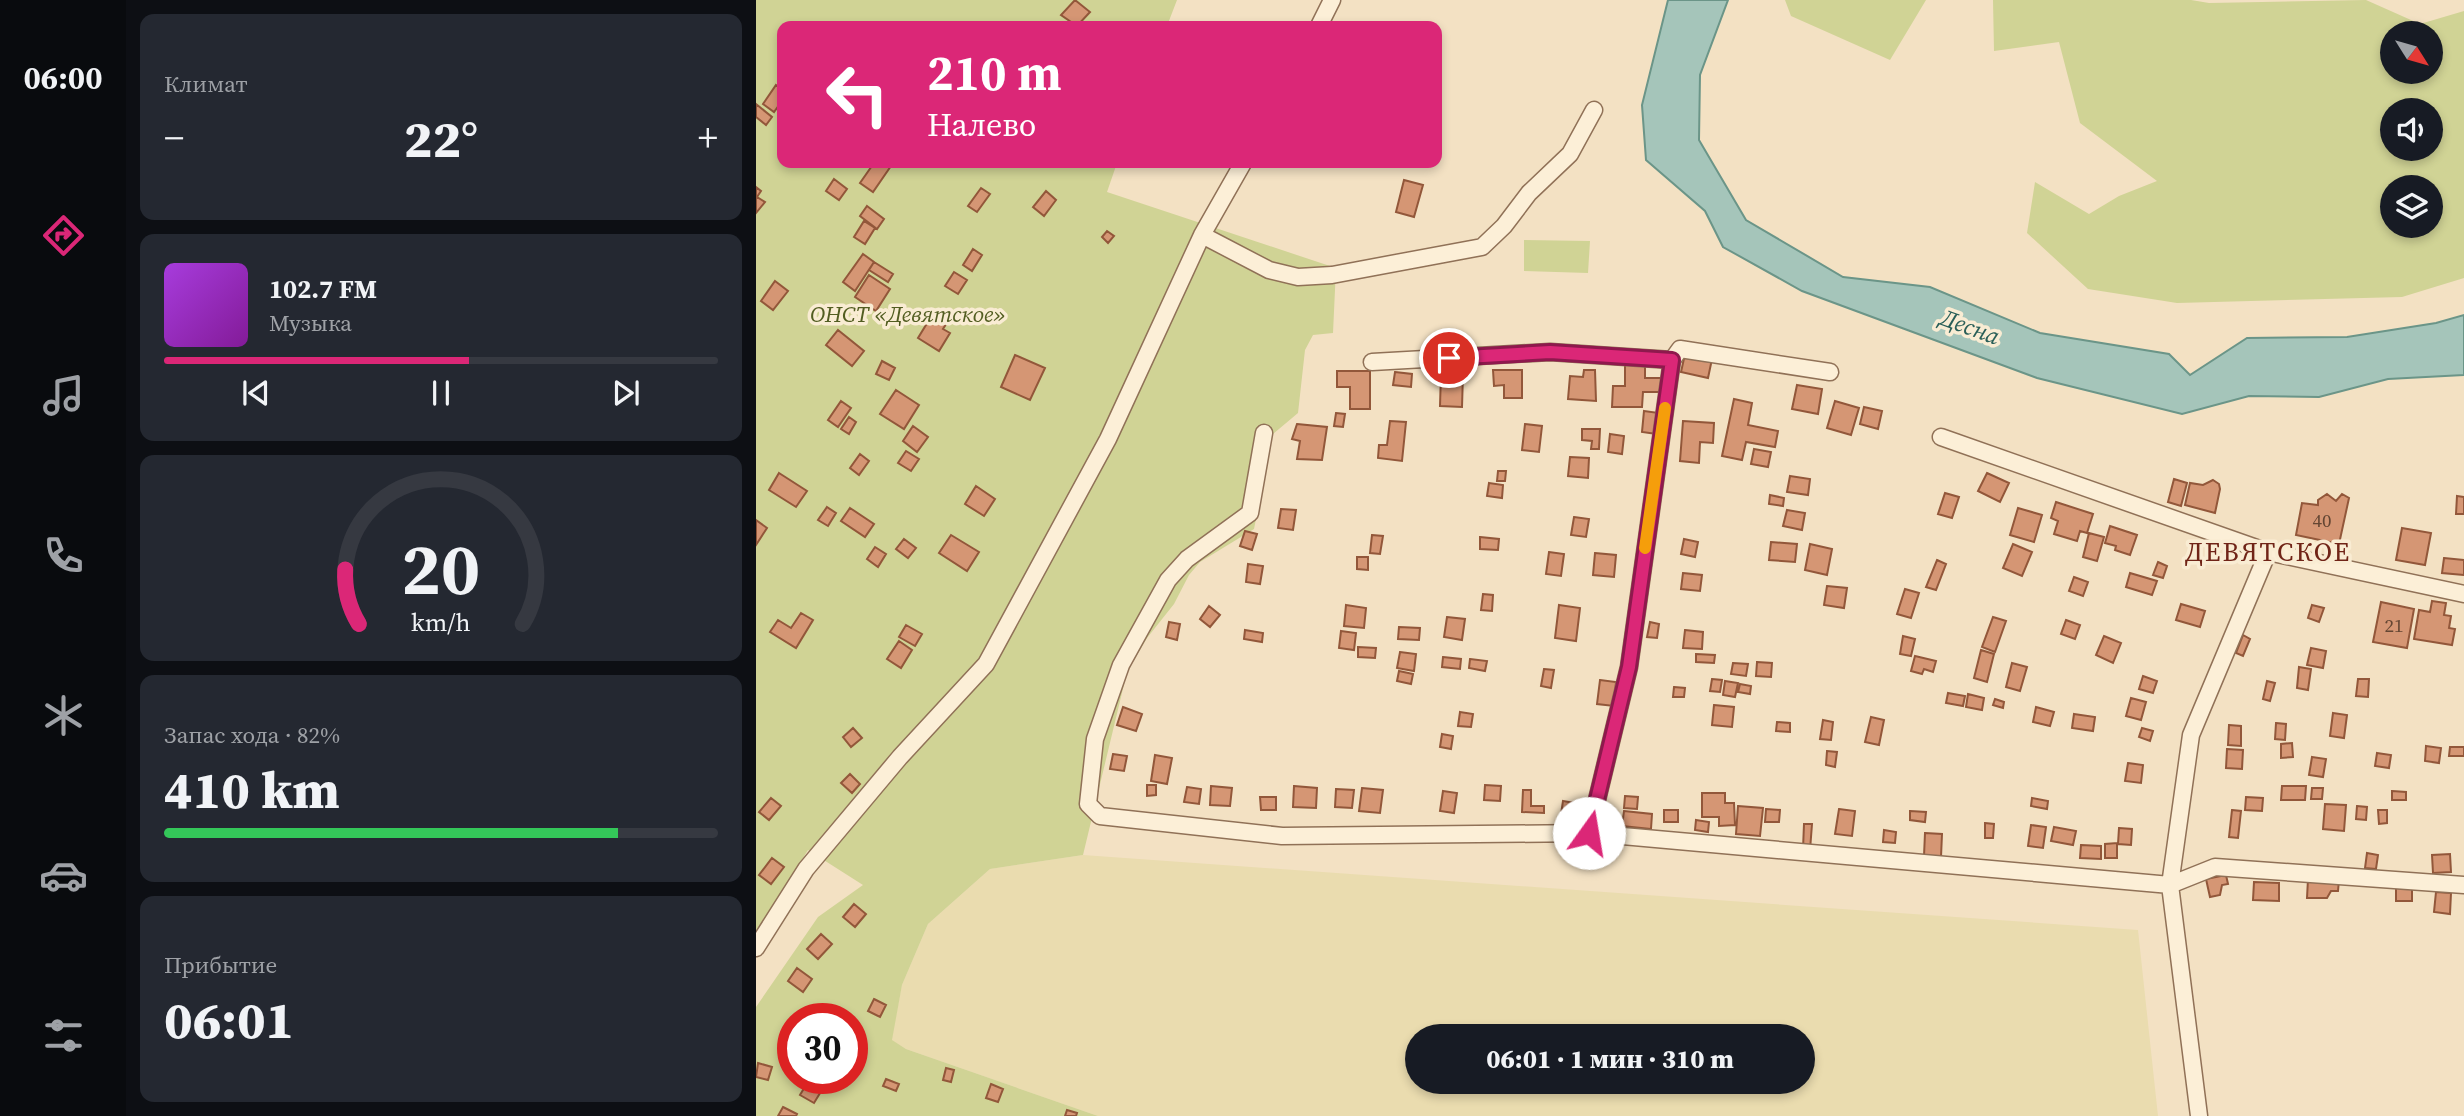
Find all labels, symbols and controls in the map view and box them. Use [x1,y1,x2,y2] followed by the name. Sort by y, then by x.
[2380,21,2443,84] north arrow
[2380,21,2443,238] map controls
[927,39,1062,106] text: 210 m
[812,49,903,140] icon: left
[24,56,102,100] text: 06:00
[164,68,248,100] text: Климат
[2380,98,2443,161] button: sound
[404,103,478,174] text: 22°
[927,103,1036,147] text: Налево
[164,112,184,164] text: −
[698,112,718,164] text: +
[2380,175,2443,238] button: layers
[39,211,88,260] icon: directions
[269,271,377,307] text: 102.7 FM
[810,298,1006,330] park label: ОНСТ «Девятское»
[1934,300,2005,353] water label: Десна
[269,307,352,339] text: Музыка
[1419,328,1479,388] pin
[1430,339,1468,377] icon: arrive
[39,371,88,420] icon: music
[237,374,275,412] icon: previous
[422,374,460,412] icon: pause
[607,374,645,412] icon: next
[2312,507,2332,533] house number: 40
[402,519,480,618] text: 20
[39,531,88,580] icon: phone
[2185,534,2351,570] district label: ДЕВЯТСКОЕ
[411,605,471,639] text: km/h
[2384,612,2404,638] house number: 21
[39,691,88,740] icon: climate
[164,719,340,751] text: Запас хода · 82%
[164,754,340,825] text: 410 km
[1552,796,1626,870] position arrow
[39,851,88,900] icon: car
[164,949,277,981] text: Прибытие
[164,984,294,1055] text: 06:01
[777,1003,868,1094] speed limit sign: 30
[39,1011,88,1060] icon: filters
[1486,1041,1734,1077] text: 06:01 · 1 мин · 310 m

